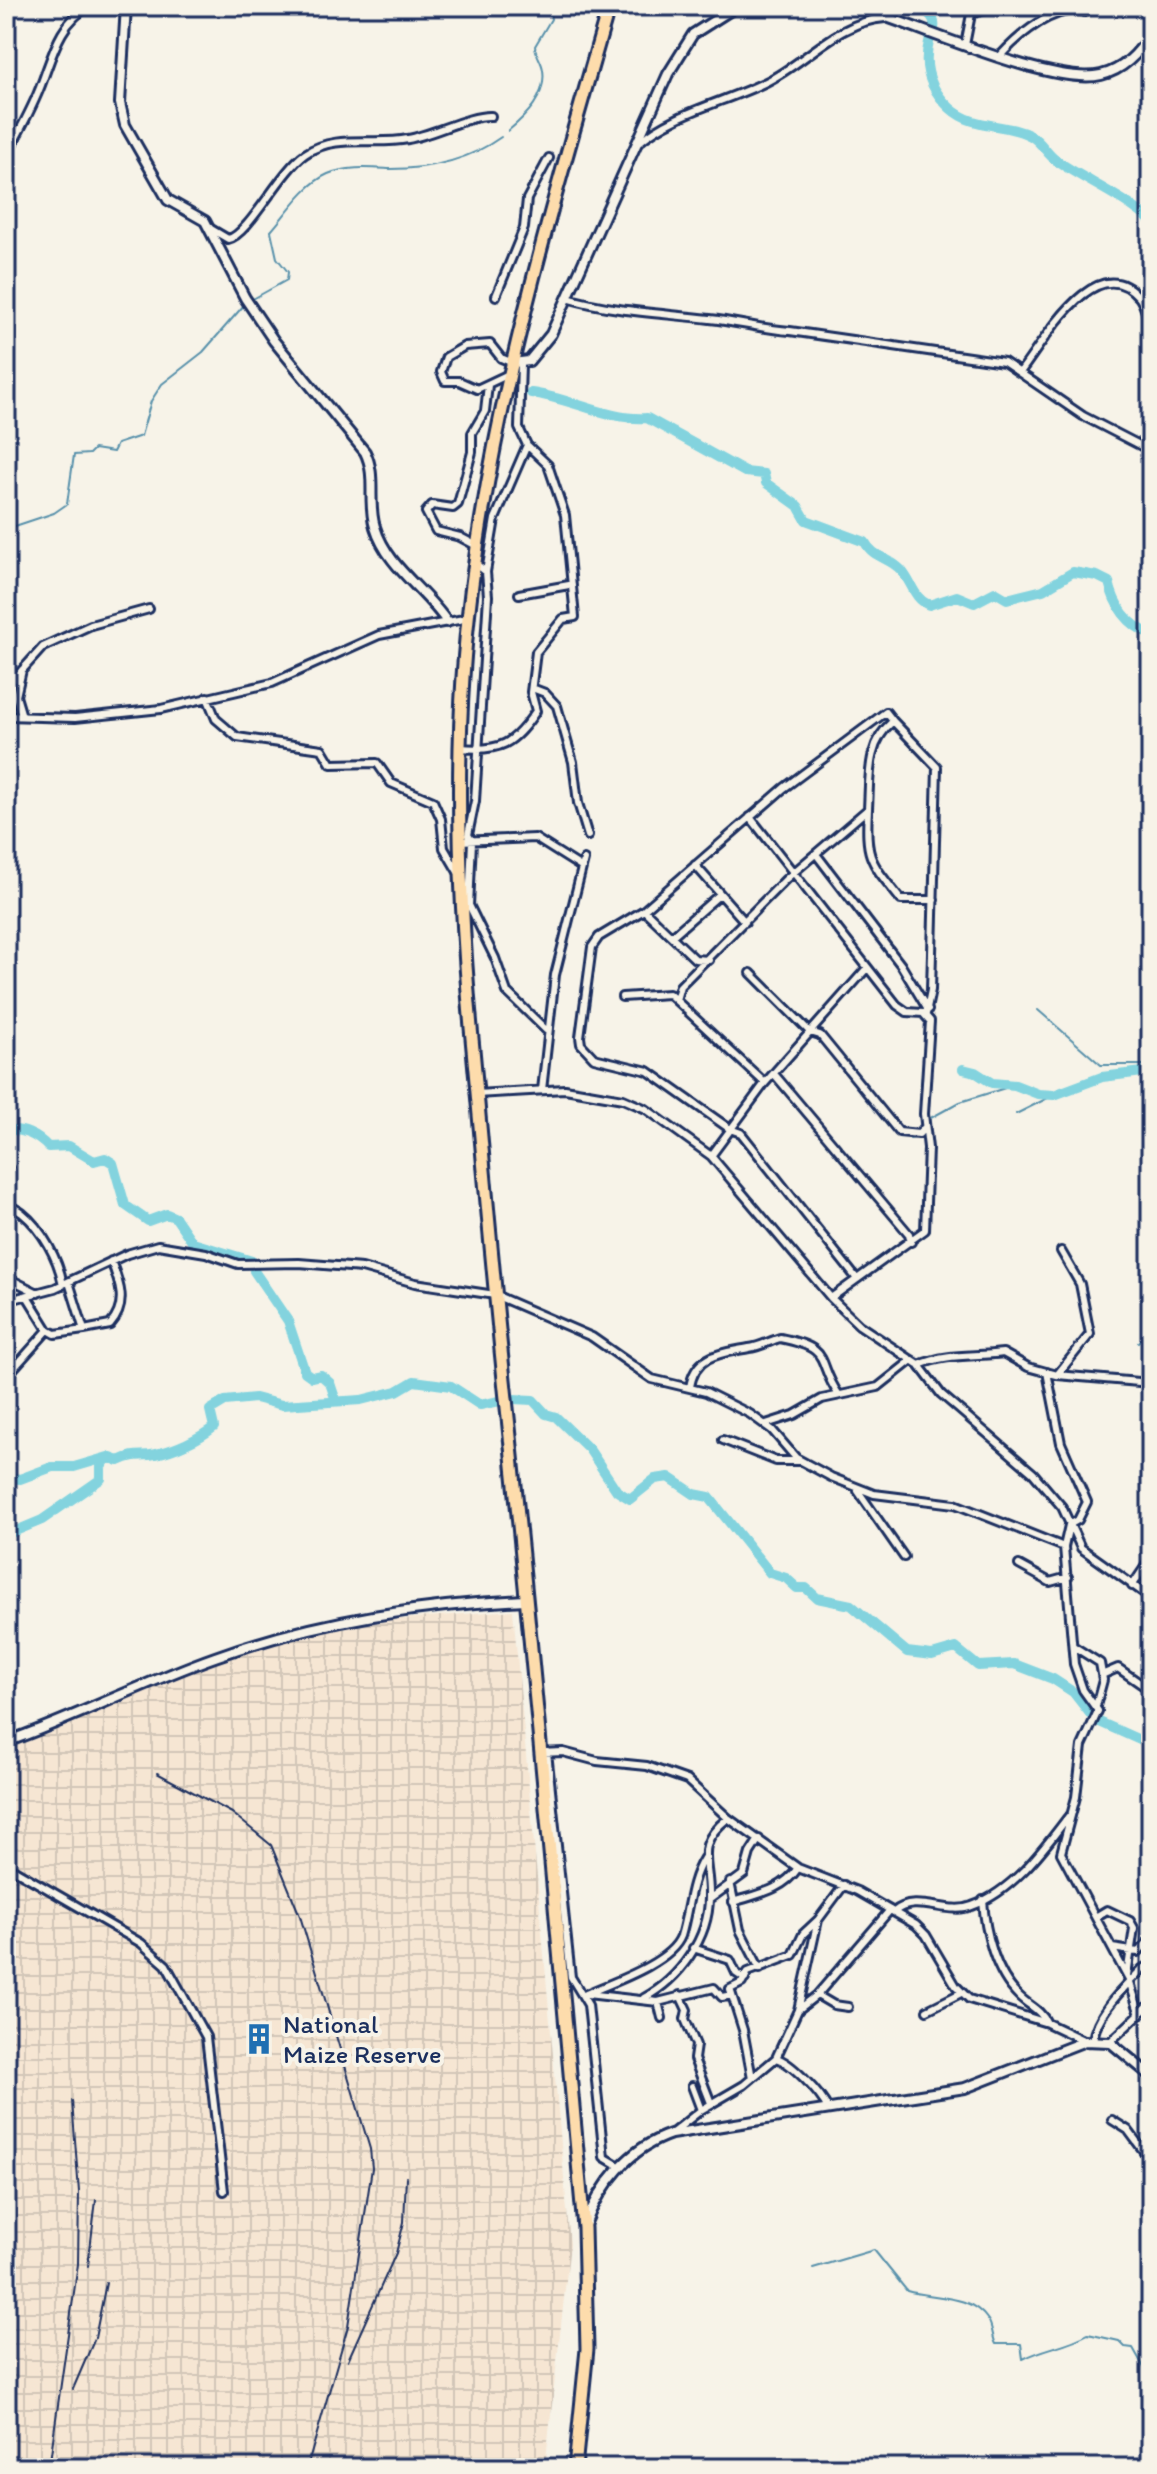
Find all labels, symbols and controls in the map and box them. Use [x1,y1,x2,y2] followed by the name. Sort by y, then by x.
[283,2008,441,2070] place label: National Maize Reserve
[242,2022,276,2056] building icon: National Maize Reserve

